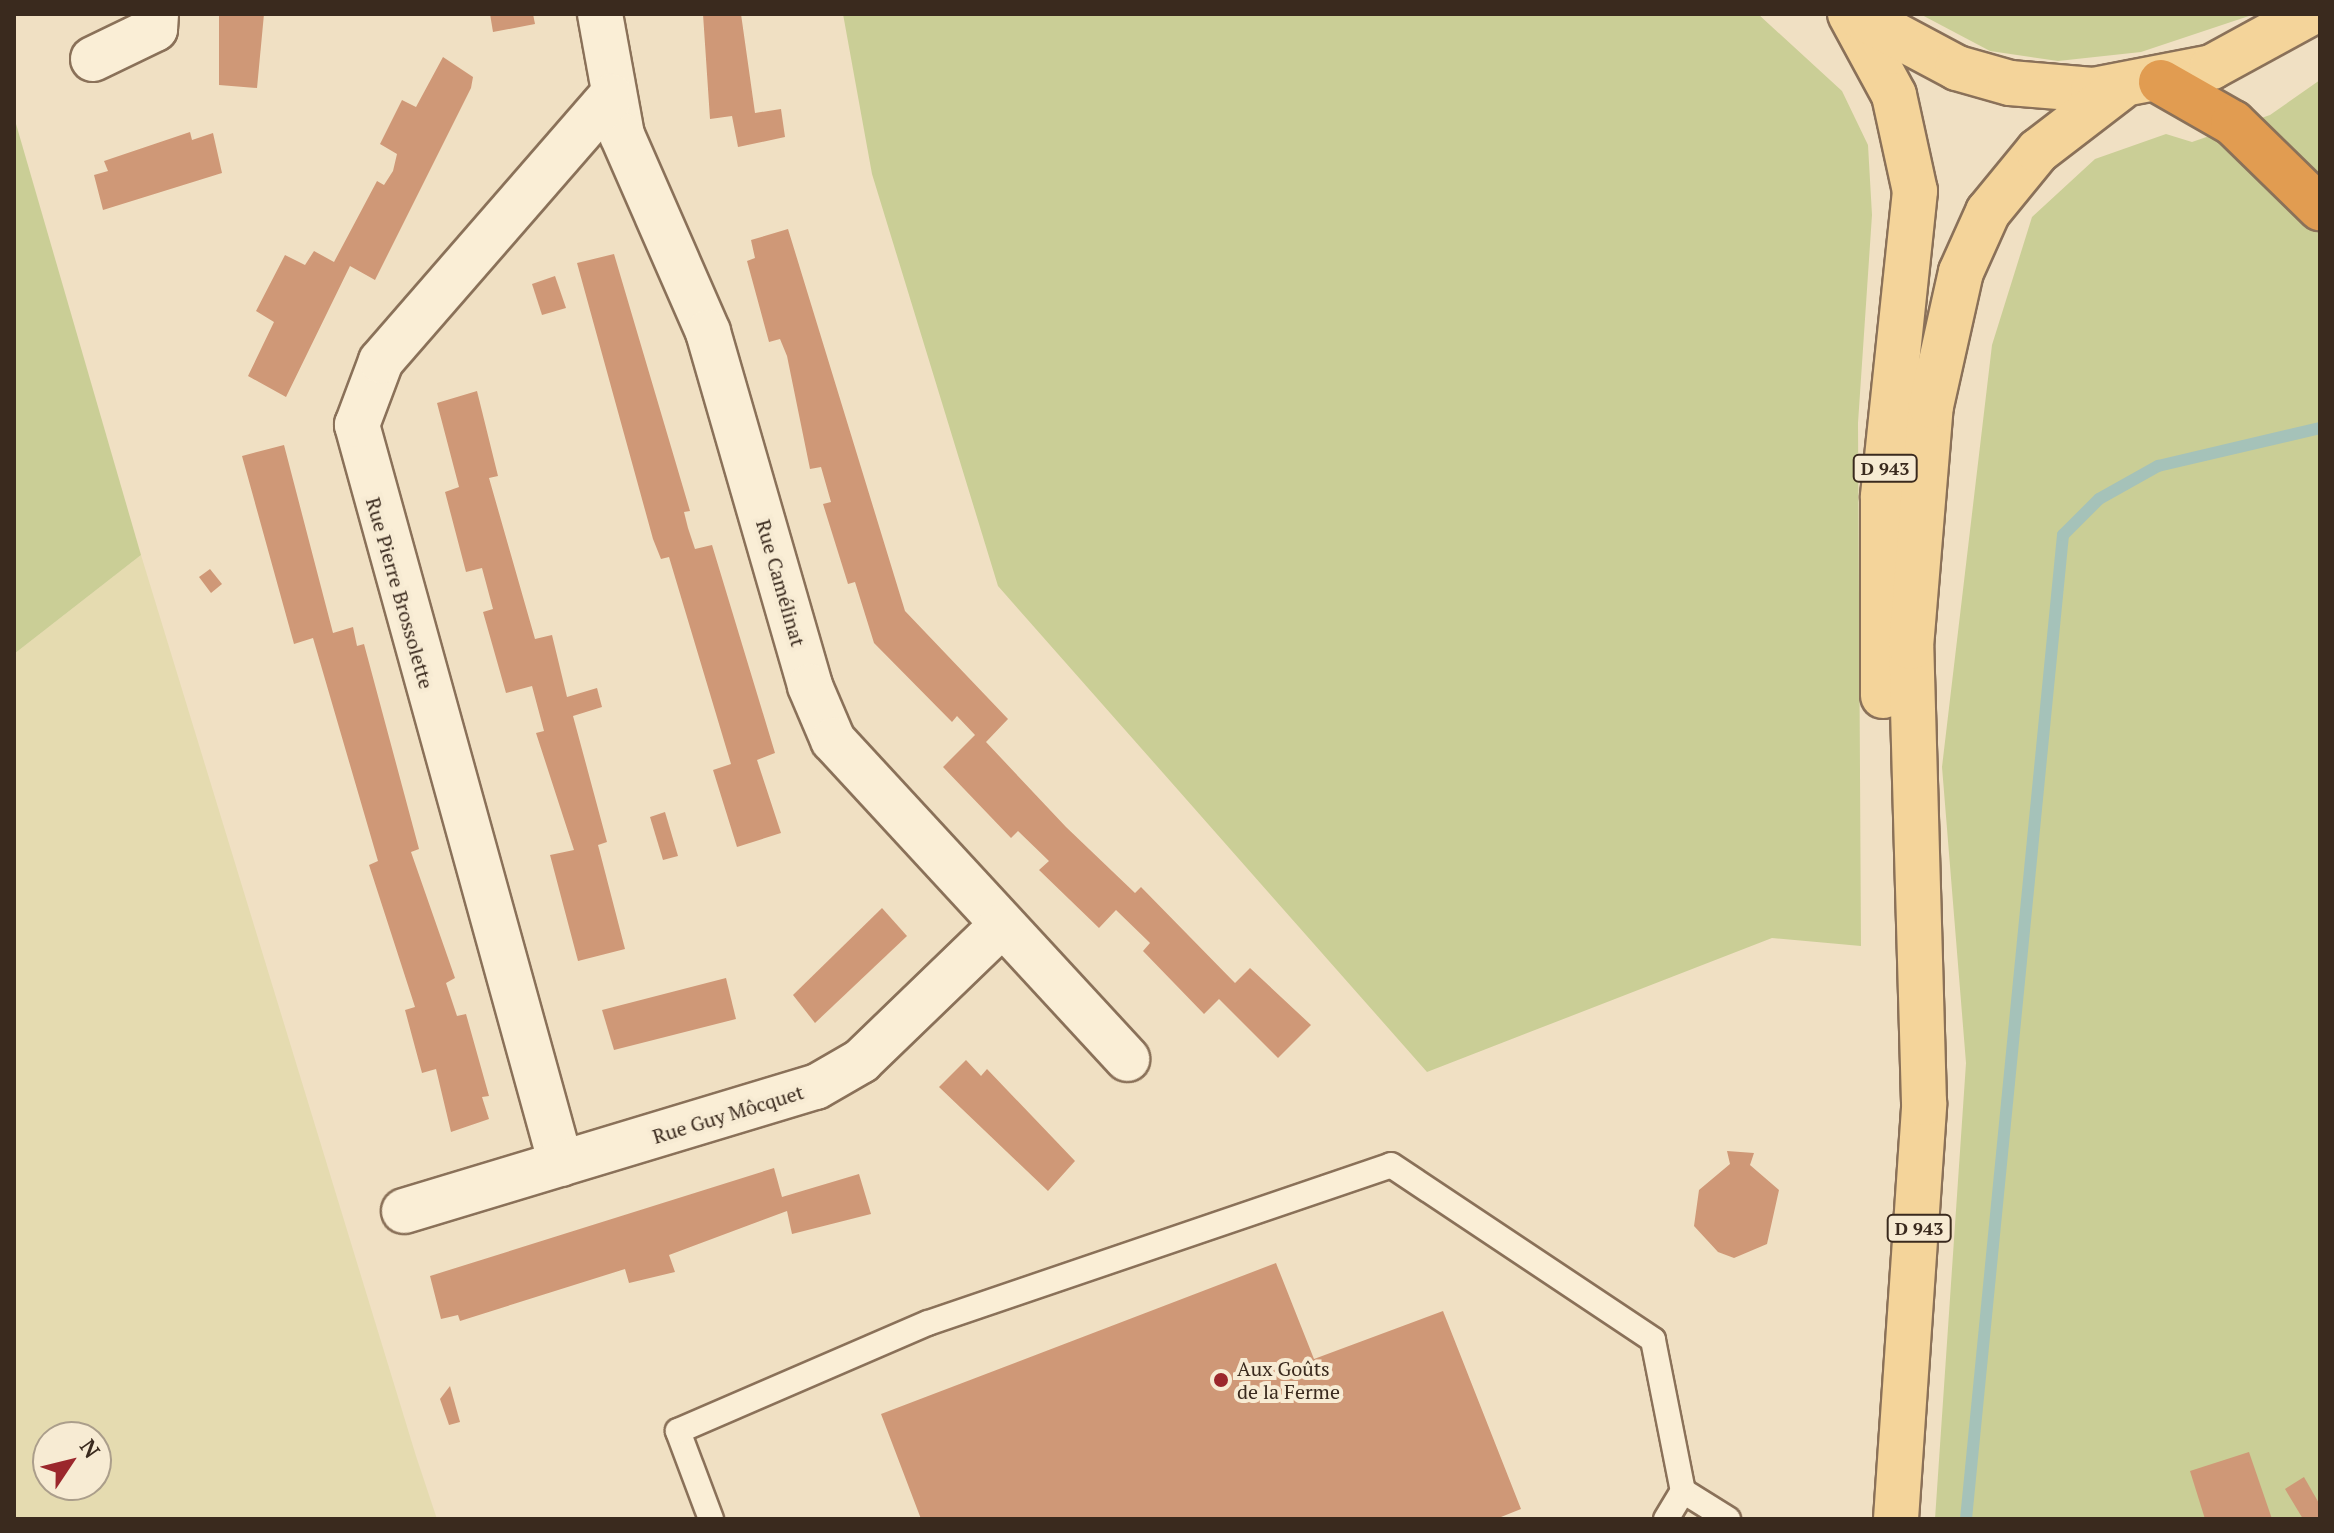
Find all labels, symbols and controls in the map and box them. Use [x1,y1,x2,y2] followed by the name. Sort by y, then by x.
[1851,454,1919,482] road number: D 943
[361,495,439,691] street label: Rue Pierre Brossolette
[751,517,811,649] street label: Rue Camélinat
[650,1080,806,1148] street label: Rue Guy Môcquet
[1885,1214,1953,1242] road number: D 943
[1237,1356,1340,1403] place label: Aux Goûts de la Ferme
[1212,1371,1230,1389] marker: Aux Goûts de la Ferme
[32,1421,112,1501] north arrow
[74,1433,107,1463] text: N

